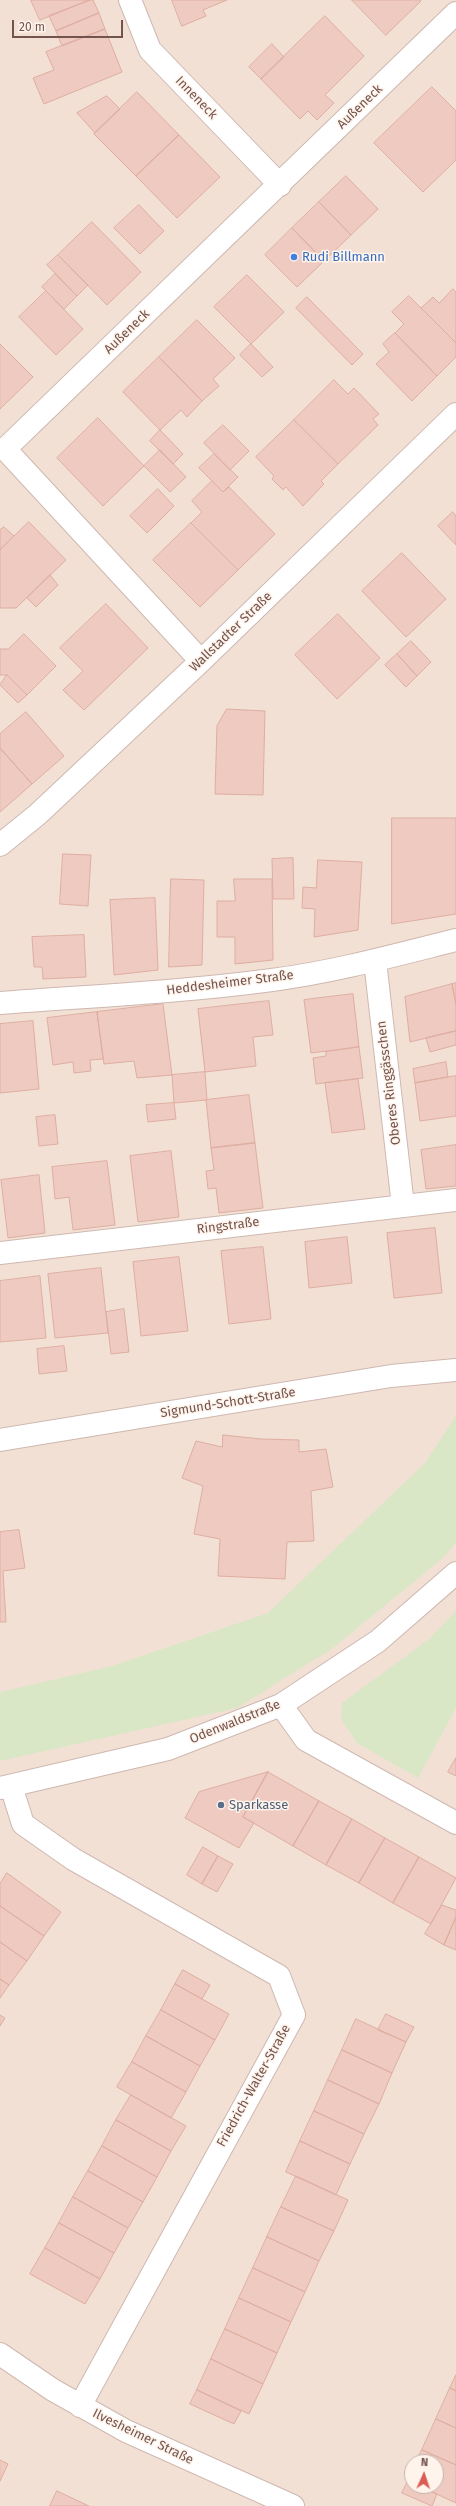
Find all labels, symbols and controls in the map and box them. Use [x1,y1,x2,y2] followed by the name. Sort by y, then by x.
[14,12,125,38] scale bar
[19,20,45,34] text: 20 m
[172,73,220,123] street label: Inneneck
[334,81,386,133] street label: Außeneck
[302,249,385,265] place label: Rudi Billmann
[289,252,299,262] marker: Rudi Billmann
[101,306,153,358] street label: Außeneck
[186,589,276,675] street label: Wallstadter Straße
[166,967,294,999] street label: Heddesheimer Straße
[374,1020,404,1146] street label: Oberes Ringgässchen
[196,1214,260,1238] street label: Ringstraße
[159,1385,297,1421] street label: Sigmund-Schott-Straße
[187,1697,283,1747] street label: Odenwaldstraße
[229,1797,288,1813] place label: Sparkasse
[216,1800,226,1810] marker: Sparkasse
[214,2022,294,2150] street label: Friedrich-Walter-Straße
[90,2406,196,2468] street label: Ilvesheimer Straße
[404,2454,444,2494] north arrow
[421,2456,429,2469] text: N

